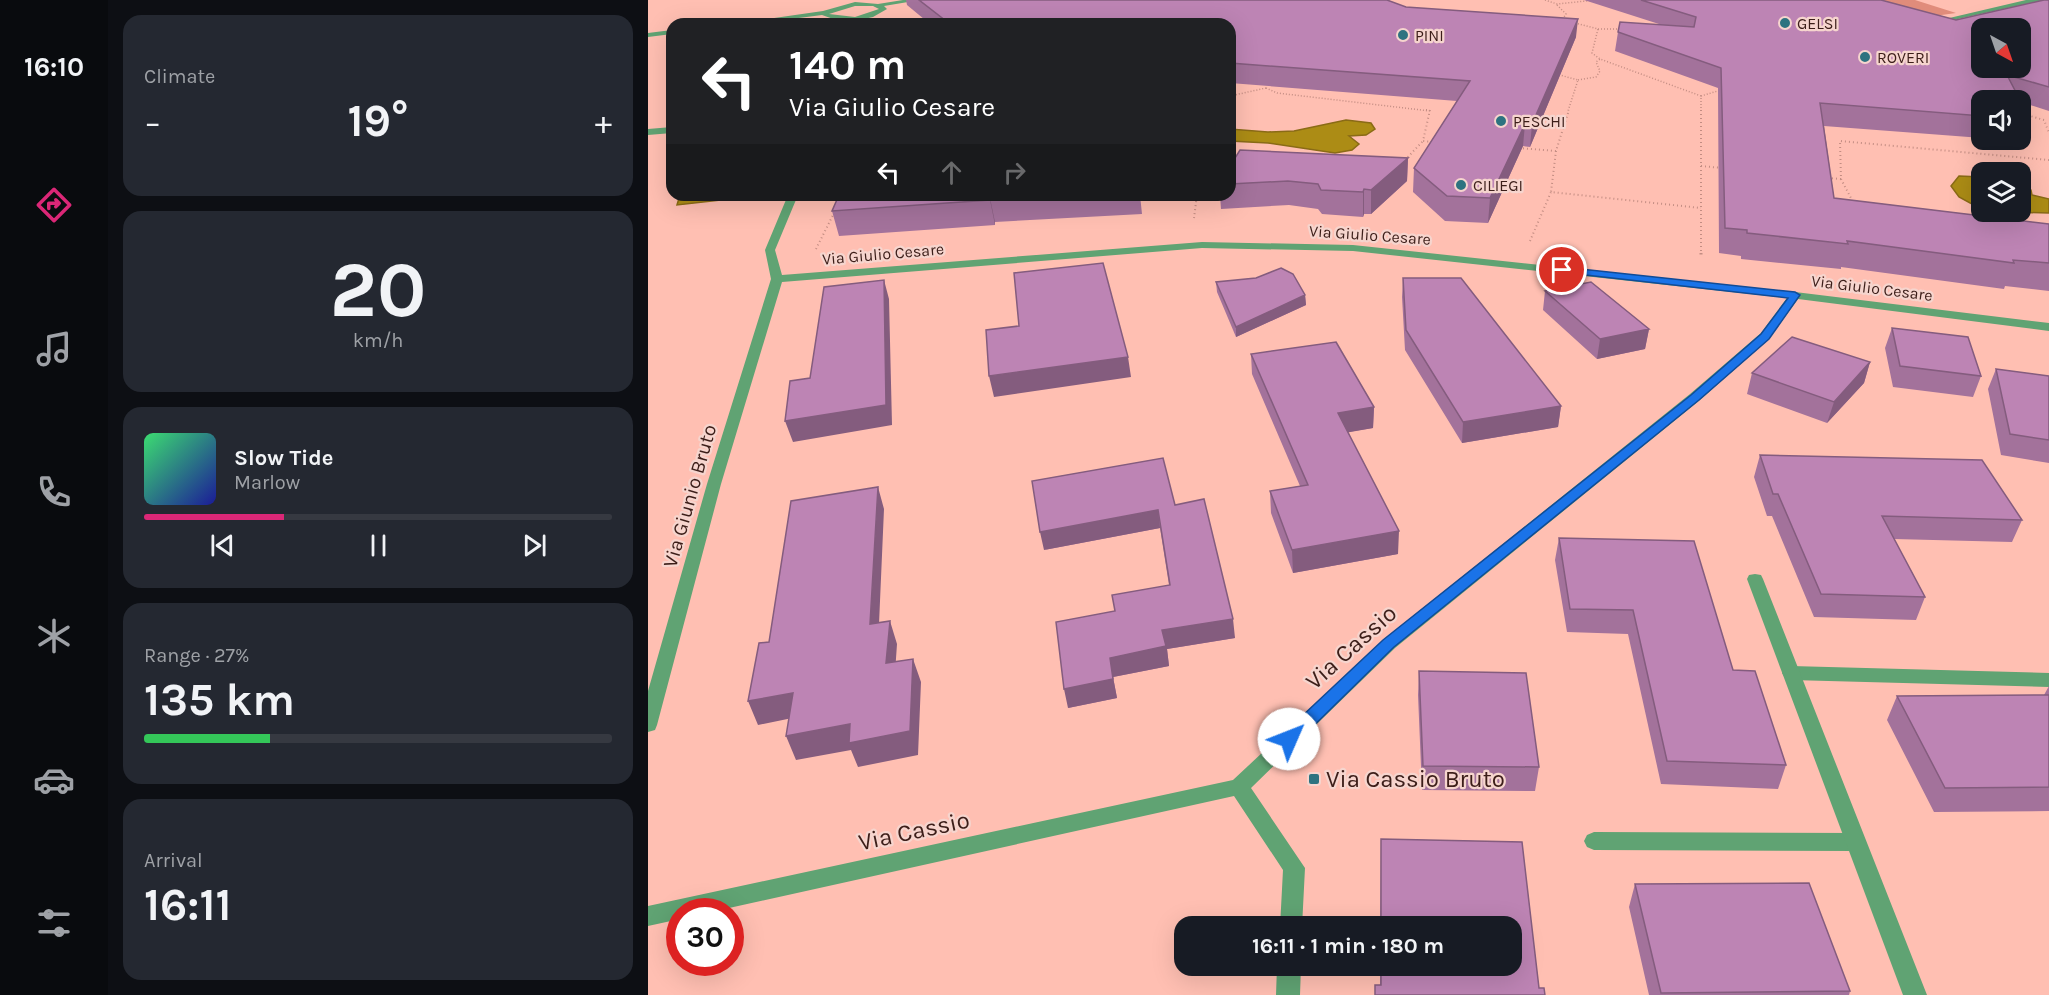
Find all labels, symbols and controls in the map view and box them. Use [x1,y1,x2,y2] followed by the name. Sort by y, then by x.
[1797,14,1838,33] place label: GELSI
[1778,16,1792,30] marker: GELSI
[1971,18,2031,78] north arrow
[1971,18,2031,222] map controls
[1415,26,1444,45] place label: PINI
[1396,28,1410,42] marker: PINI
[789,40,906,90] text: 140 m
[690,42,768,120] icon: left
[1877,48,1929,67] place label: ROVERI
[1858,50,1872,64] marker: ROVERI
[24,51,84,83] text: 16:10
[144,65,215,88] text: Climate
[1971,90,2031,150] button: sound
[789,91,995,123] text: Via Giulio Cesare
[348,95,408,147] text: 19°
[144,103,161,141] text: −
[595,103,612,141] text: +
[1513,112,1566,131] place label: PESCHI
[1494,114,1508,128] marker: PESCHI
[872,156,905,189] icon: left
[935,156,968,189] icon: ahead
[998,156,1031,189] icon: right
[1971,162,2031,222] button: layers
[1473,176,1523,195] place label: CILIEGI
[1454,178,1468,192] marker: CILIEGI
[33,184,75,226] icon: directions
[1308,221,1432,249] street label: Via Giulio Cesare
[821,239,945,269] street label: Via Giulio Cesare
[330,244,426,336] text: 20
[1536,244,1587,295] pin
[1545,253,1578,286] icon: arrive
[1810,271,1934,305] street label: Via Giulio Cesare
[33,328,75,370] icon: music
[353,329,403,352] text: km/h
[659,422,721,570] street label: Via Giunio Bruto
[234,445,334,471] text: Slow Tide
[33,471,75,513] icon: phone
[234,471,300,494] text: Marlow
[206,529,239,562] icon: previous
[362,529,395,562] icon: pause
[518,529,551,562] icon: next
[1300,599,1402,695] street label: Via Cassio
[33,615,75,657] icon: climate
[144,644,249,667] text: Range · 27%
[144,674,295,726] text: 135 km
[1257,707,1321,771] position arrow
[33,759,75,801] icon: car
[1326,765,1505,793] place label: Via Cassio Bruto
[1307,772,1321,786] marker: Via Cassio Bruto
[856,806,972,856] street label: Via Cassio
[144,849,203,872] text: Arrival
[144,879,232,931] text: 16:11
[666,898,744,976] speed limit sign: 30
[33,902,75,944] icon: filters
[1252,933,1444,959] text: 16:11 · 1 min · 180 m

